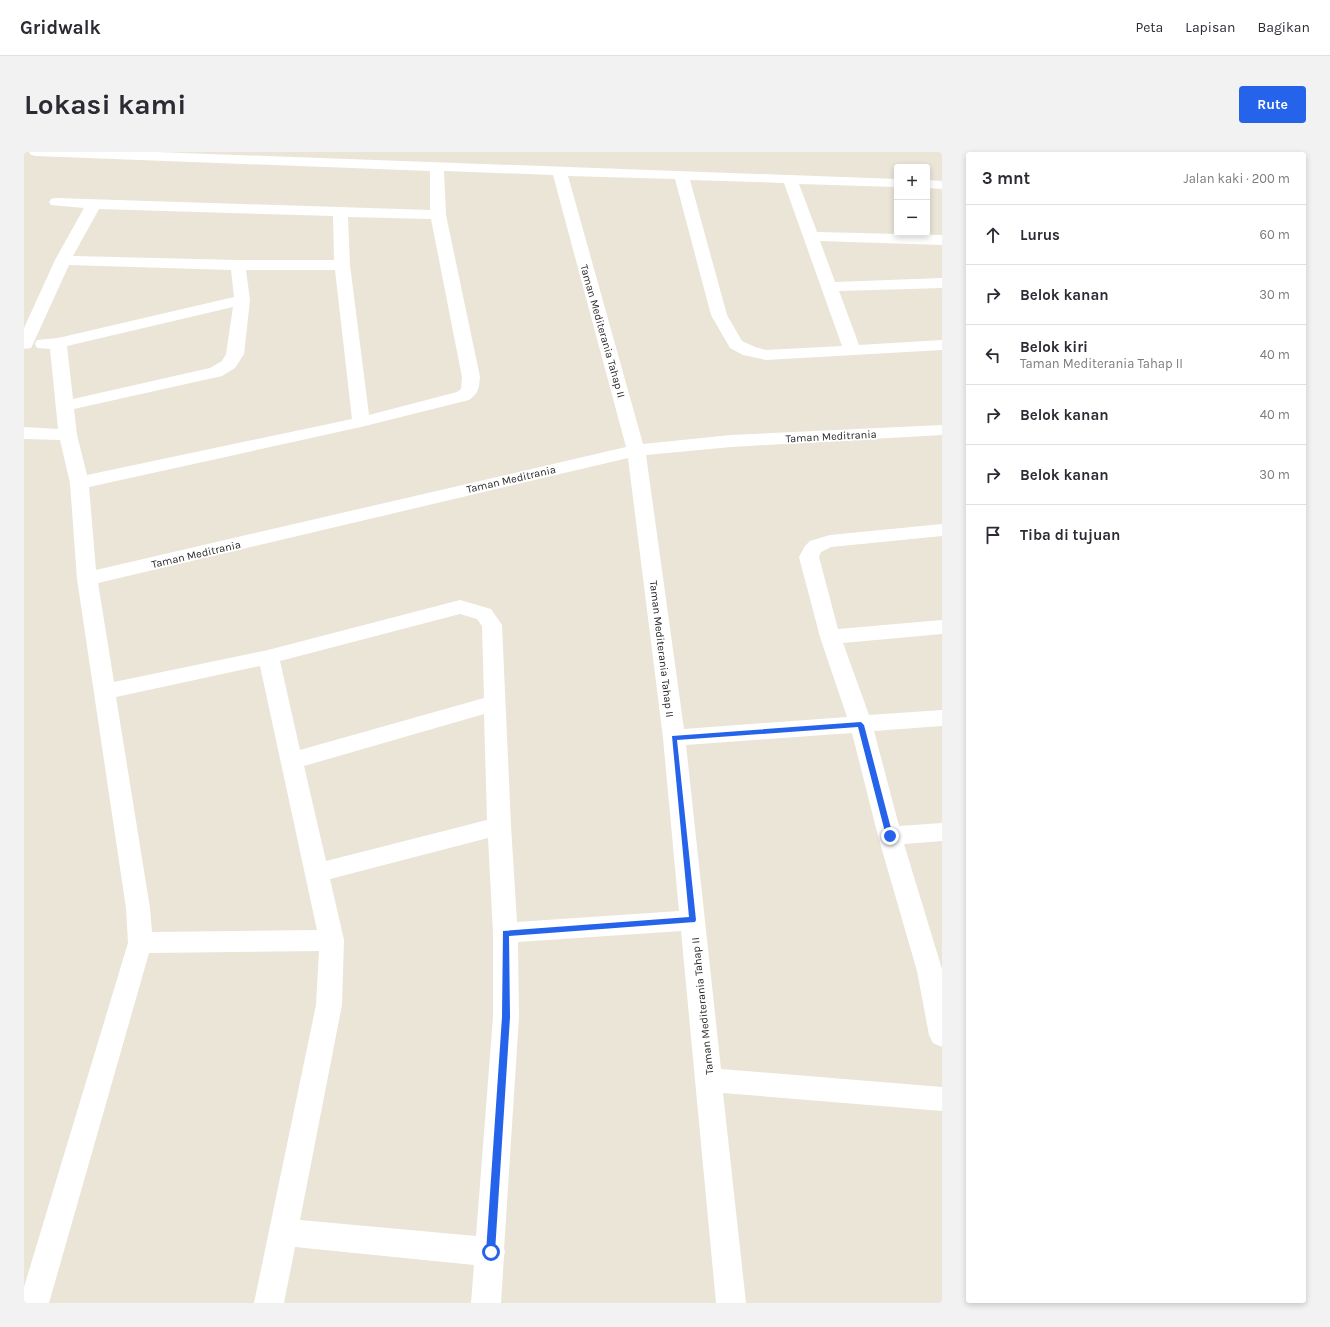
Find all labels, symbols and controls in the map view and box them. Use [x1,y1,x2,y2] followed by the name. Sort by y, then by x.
[20,17,101,39] text: Gridwalk
[1135,19,1163,36] text: Peta
[1185,19,1235,36] text: Lapisan
[1257,19,1310,36] text: Bagikan
[1239,86,1306,123] button: Rute
[24,88,186,121] text: Lokasi kami
[894,164,930,236] map controls
[894,164,930,200] button: +
[982,168,1030,188] text: 3 mnt
[1183,171,1290,186] text: Jalan kaki · 200 m
[894,200,930,236] button: −
[982,224,1004,246] icon: ahead
[1020,226,1060,244] text: Lurus
[1260,227,1290,242] text: 60 m
[577,263,628,399] street label: Taman Mediterania Tahap II
[982,284,1004,306] icon: right
[1020,286,1109,304] text: Belok kanan
[1259,287,1290,302] text: 30 m
[1020,338,1088,356] text: Belok kiri
[982,344,1004,366] icon: left
[1260,347,1290,362] text: 40 m
[1020,356,1183,371] text: Taman Mediterania Tahap II
[982,404,1004,426] icon: right
[1020,406,1109,424] text: Belok kanan
[1260,407,1290,422] text: 40 m
[785,428,877,445] street label: Taman Meditrania
[465,463,557,496] street label: Taman Meditrania
[982,464,1004,486] icon: right
[1020,466,1109,484] text: Belok kanan
[1259,467,1290,482] text: 30 m
[982,524,1004,546] icon: arrive
[1020,526,1120,544] text: Tiba di tujuan
[150,538,242,571] street label: Taman Meditrania
[647,580,676,718] street label: Taman Mediterania Tahap II
[881,827,899,845] route end
[689,937,716,1075] street label: Taman Mediterania Tahap II
[482,1243,500,1261] route start

